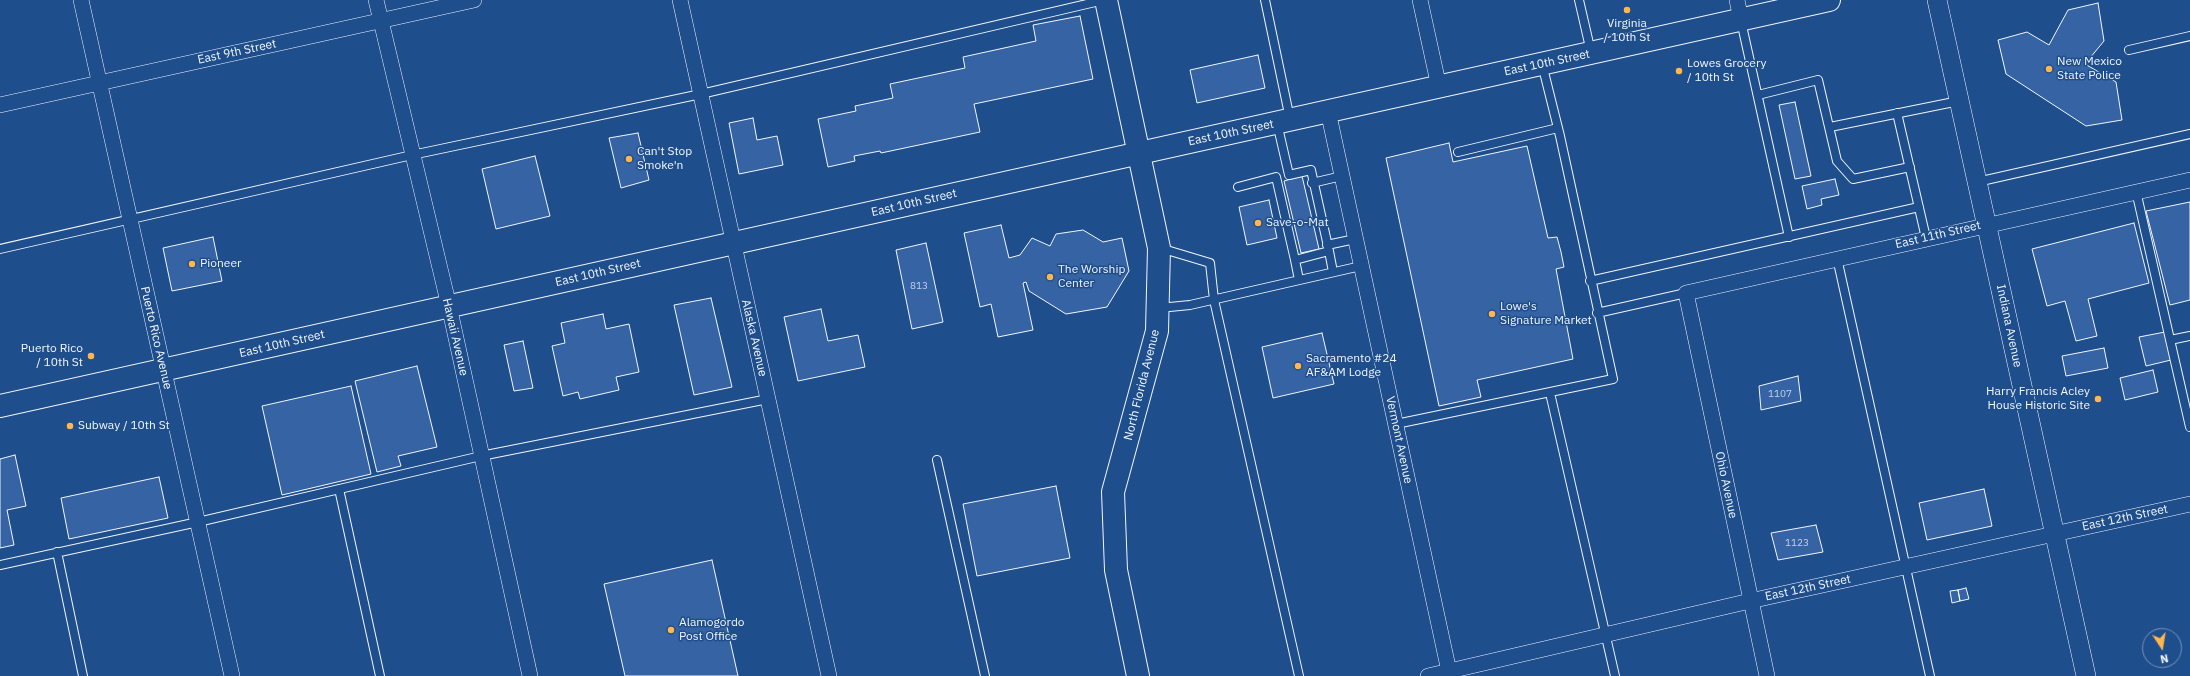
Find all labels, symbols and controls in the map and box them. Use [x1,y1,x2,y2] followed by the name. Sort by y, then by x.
[1622,5,1632,15] marker: Virginia / 10th St
[1604,17,1650,45] place label: Virginia / 10th St
[196,37,278,67] street label: East 9th Street
[1503,47,1591,79] street label: East 10th Street
[2057,55,2122,83] place label: New Mexico State Police
[1687,57,1766,85] place label: Lowes Grocery / 10th St
[2044,64,2054,74] marker: New Mexico State Police
[1674,66,1684,76] marker: Lowes Grocery / 10th St
[1187,117,1275,149] street label: East 10th Street
[637,145,692,173] place label: Can't Stop Smoke'n
[624,154,634,164] marker: Can't Stop Smoke'n
[870,186,958,220] street label: East 10th Street
[1266,216,1329,230] place label: Save-o-Mat
[1253,218,1263,228] marker: Save-o-Mat
[1894,218,1982,252] street label: East 11th Street
[554,256,642,290] street label: East 10th Street
[200,257,241,271] place label: Pioneer
[187,259,197,269] marker: Pioneer
[1058,263,1125,291] place label: The Worship Center
[1045,272,1055,282] marker: The Worship Center
[910,280,928,292] house number: 813
[1993,283,2025,369] street label: Indiana Avenue
[137,285,175,391] street label: Puerto Rico Avenue
[439,297,471,377] street label: Hawaii Avenue
[738,298,770,378] street label: Alaska Avenue
[1500,300,1592,328] place label: Lowe's Signature Market
[1487,309,1497,319] marker: Lowe's Signature Market
[238,327,326,361] street label: East 10th Street
[1121,328,1163,442] street label: North Florida Avenue
[21,342,83,370] place label: Puerto Rico / 10th St
[86,351,96,361] marker: Puerto Rico / 10th St
[1306,352,1397,380] place label: Sacramento #24 AF&AM Lodge
[1293,361,1303,371] marker: Sacramento #24 AF&AM Lodge
[1986,385,2090,413] place label: Harry Francis Acley House Historic Site
[1768,388,1792,400] house number: 1107
[2093,394,2103,404] marker: Harry Francis Acley House Historic Site
[1383,395,1415,485] street label: Vermont Avenue
[78,419,170,433] place label: Subway / 10th St
[65,421,75,431] marker: Subway / 10th St
[1712,450,1740,520] street label: Ohio Avenue
[2081,502,2169,534] street label: East 12th Street
[1785,537,1809,549] house number: 1123
[1764,572,1852,604] street label: East 12th Street
[679,616,745,644] place label: Alamogordo Post Office
[666,625,676,635] marker: Alamogordo Post Office
[2142,628,2182,668] north arrow
[2159,651,2170,666] text: N

